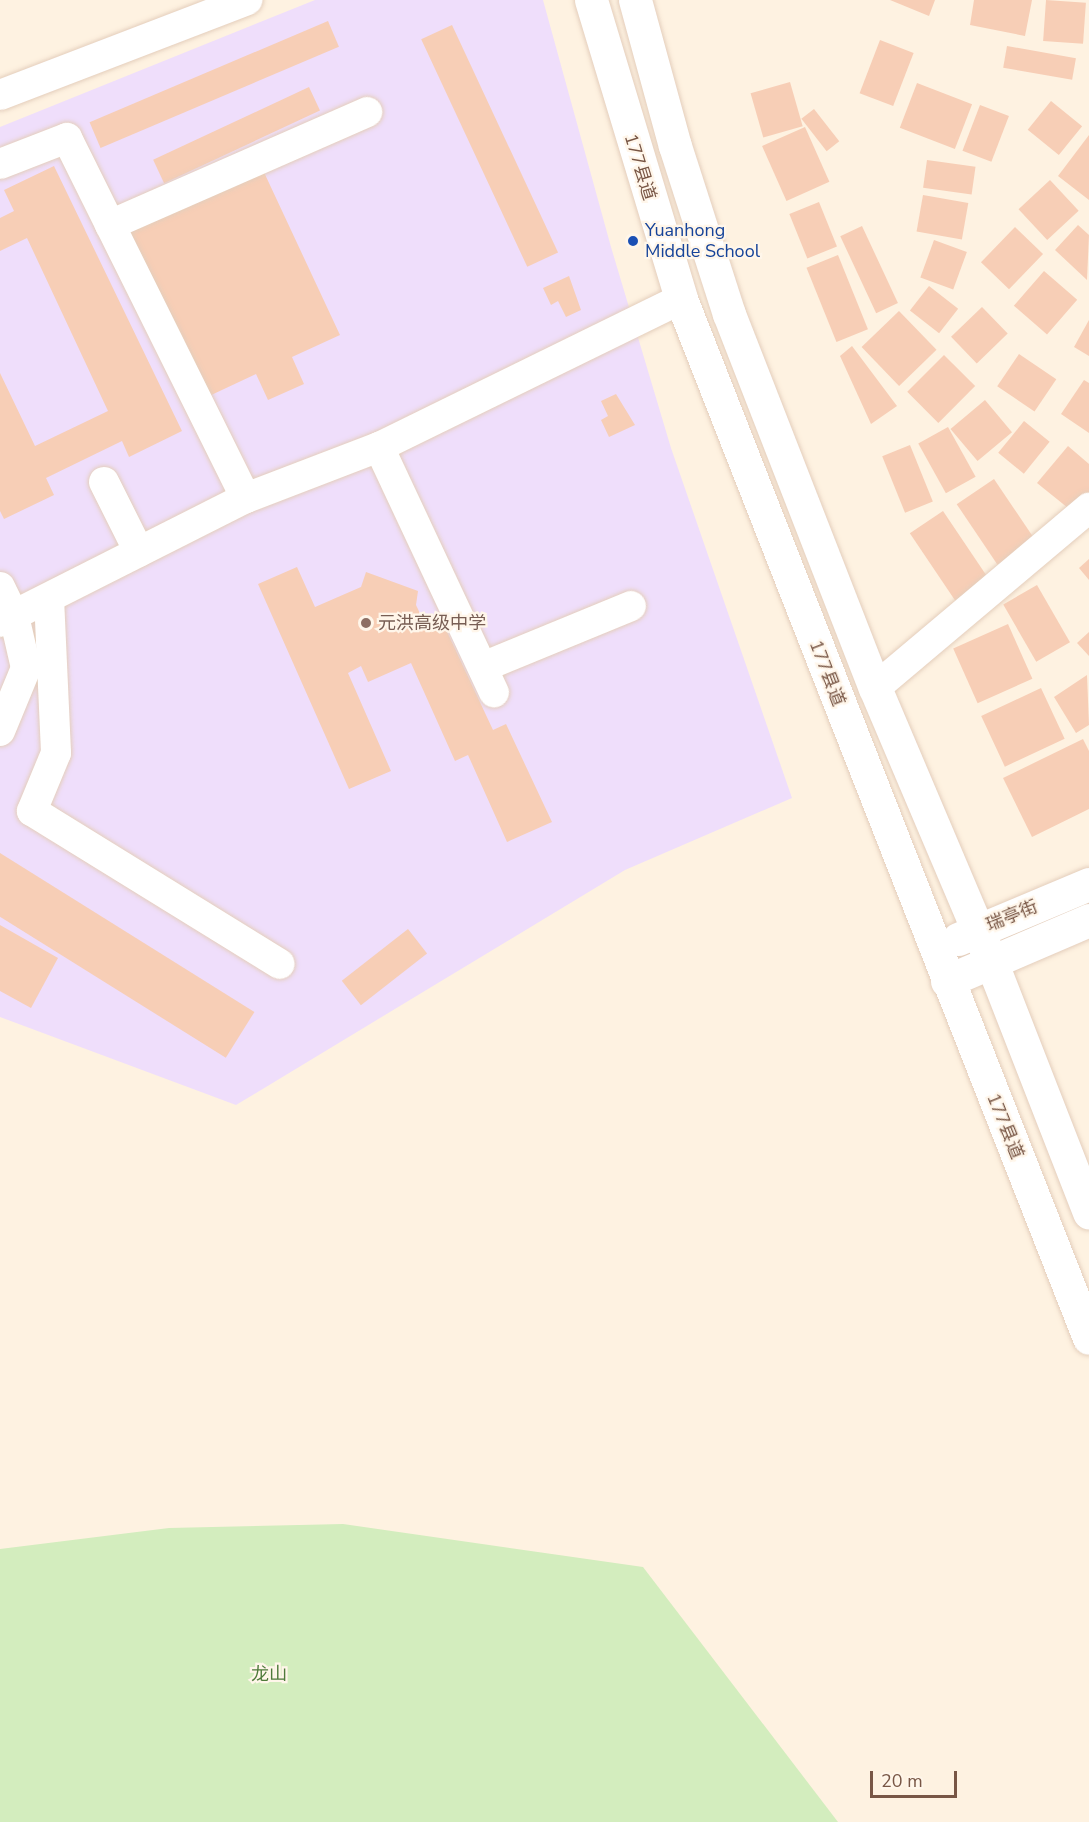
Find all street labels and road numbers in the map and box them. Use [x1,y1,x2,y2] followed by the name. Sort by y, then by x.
[620,131,660,203] street label: 177县道
[805,637,849,709] street label: 177县道
[983,896,1041,936] street label: 瑞亭街
[982,1090,1028,1162] street label: 177县道

